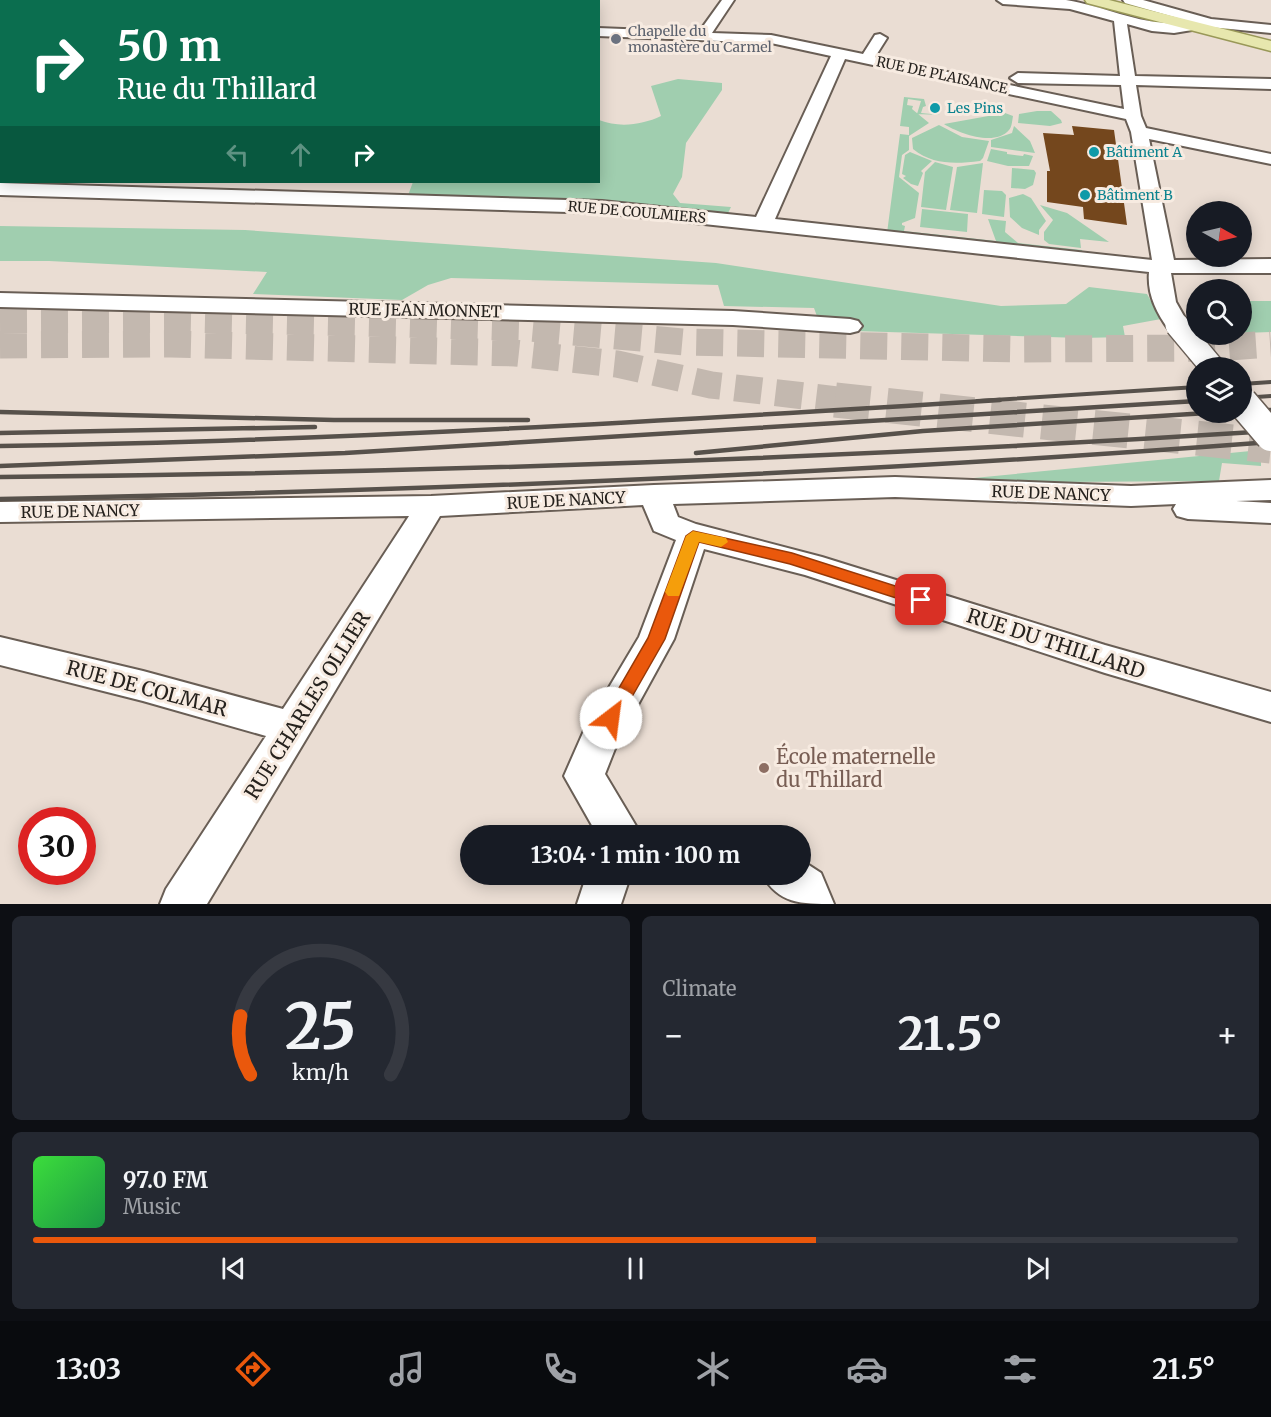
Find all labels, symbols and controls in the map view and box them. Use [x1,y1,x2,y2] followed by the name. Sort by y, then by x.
[117,20,221,72] text: 50 m
[628,22,773,56] place label: Chapelle du monastère du Carmel
[18,24,96,102] icon: right
[609,32,623,46] marker: Chapelle du monastère du Carmel
[875,52,1010,98] street label: RUE DE PLAISANCE
[117,72,316,106] text: Rue du Thillard
[947,99,1003,117] place label: Les Pins
[928,101,942,115] marker: Les Pins
[221,138,254,171] icon: left
[284,138,317,171] icon: ahead
[347,138,380,171] icon: right
[1106,143,1182,161] place label: Bâtiment A
[1087,145,1101,159] marker: Bâtiment A
[1097,186,1173,204] place label: Bâtiment B
[1078,188,1092,202] marker: Bâtiment B
[567,197,707,227] street label: RUE DE COULMIERS
[1186,201,1252,267] north arrow
[1186,201,1252,423] map controls
[1186,279,1252,345] button: search
[348,299,502,321] street label: RUE JEAN MONNET
[1186,357,1252,423] button: layers
[991,481,1111,505] street label: RUE DE NANCY
[506,487,627,513] street label: RUE DE NANCY
[20,500,140,522] street label: RUE DE NANCY
[895,574,946,625] pin
[904,583,937,616] icon: arrive
[964,602,1148,684] street label: RUE DU THILLARD
[239,606,375,804] street label: RUE CHARLES OLLIER
[64,655,230,722] street label: RUE DE COLMAR
[579,686,643,750] position arrow
[776,742,935,792] place label: École maternelle du Thillard
[757,761,771,775] marker: École maternelle du Thillard
[18,807,96,885] speed limit sign: 30
[531,841,740,869] text: 13:04 · 1 min · 100 m
[663,976,737,1001] text: Climate
[285,988,357,1066] text: 25
[898,1006,1003,1062] text: 21.5°
[663,1015,685,1056] text: −
[1216,1015,1238,1056] text: +
[292,1059,349,1086] text: km/h
[123,1166,208,1194] text: 97.0 FM
[123,1194,181,1219] text: Music
[217,1252,250,1285] icon: previous
[619,1252,652,1285] icon: pause
[1021,1252,1054,1285] icon: next
[232,1348,274,1390] icon: directions
[386,1348,428,1390] icon: music
[539,1348,581,1390] icon: phone
[692,1348,734,1390] icon: climate
[846,1348,888,1390] icon: car
[999,1348,1041,1390] icon: filters
[56,1352,121,1386] text: 13:03
[1152,1352,1215,1386] text: 21.5°

